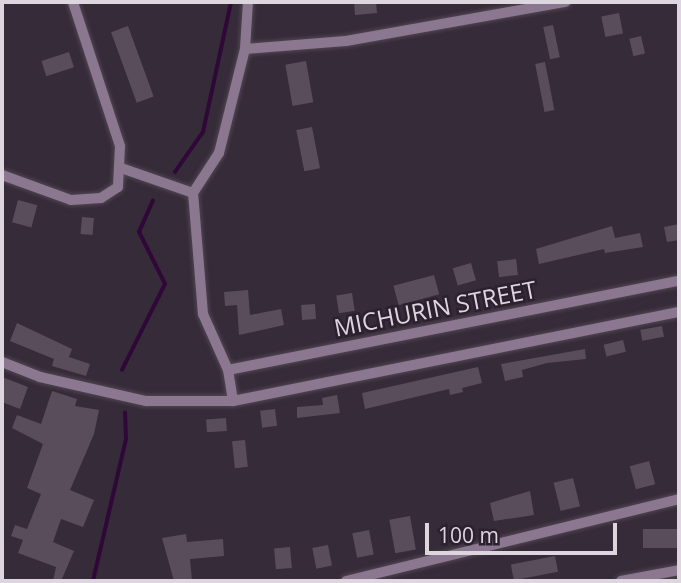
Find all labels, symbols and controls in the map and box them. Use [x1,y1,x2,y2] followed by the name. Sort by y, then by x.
[331,274,539,342] street label: MICHURIN STREET
[429,510,622,554] scale bar
[438,521,499,549] text: 100 m

